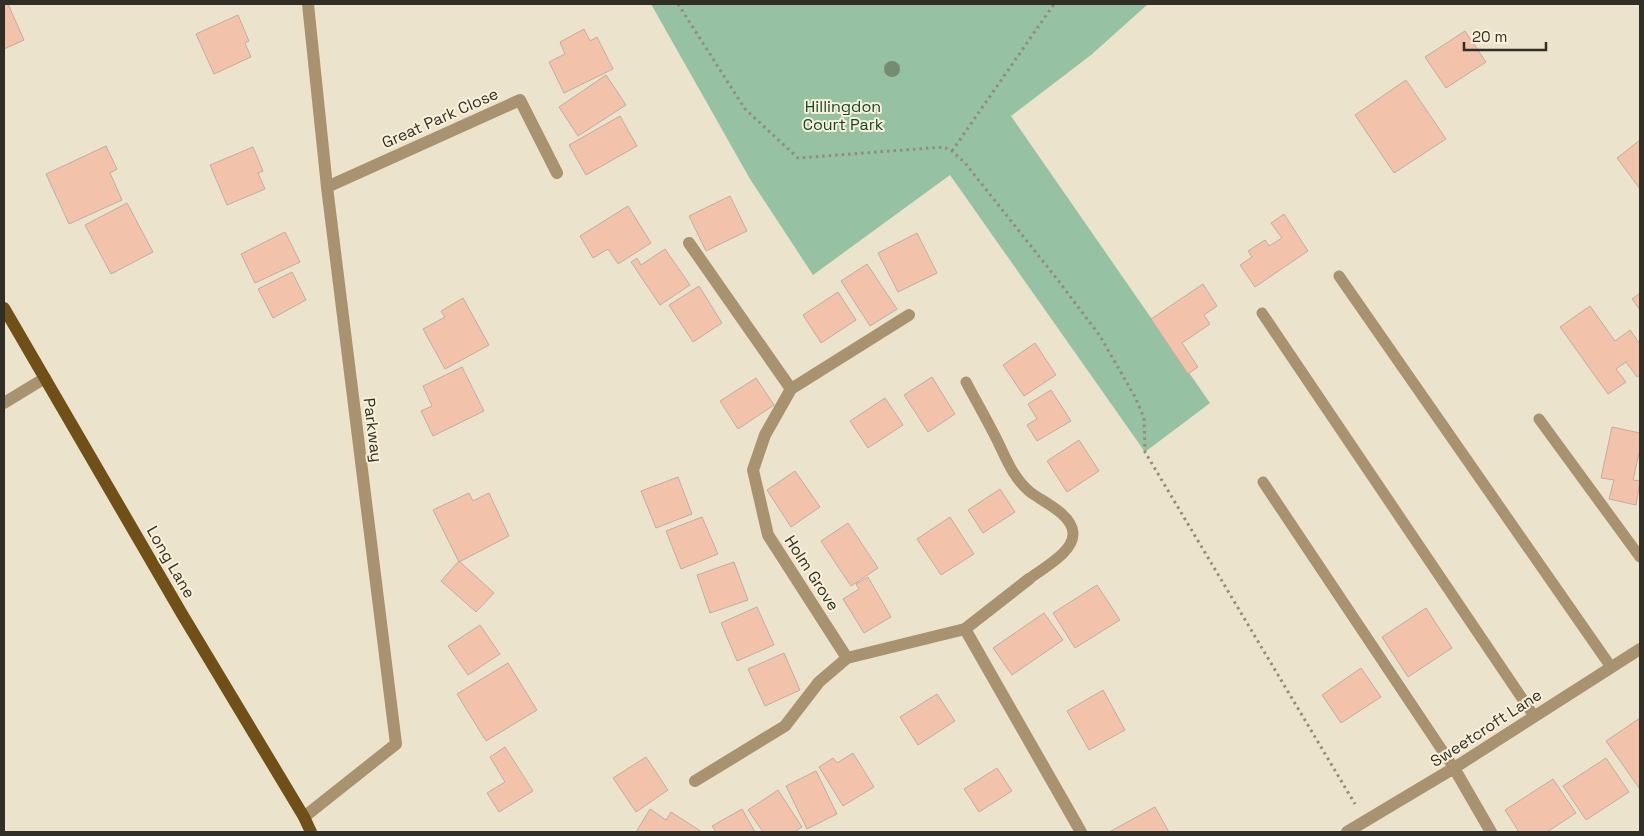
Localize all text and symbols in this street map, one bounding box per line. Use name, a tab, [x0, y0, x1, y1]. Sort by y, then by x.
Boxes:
scale bar	[1464, 20, 1546, 52]
text: 20 m	[1472, 27, 1507, 46]
street label: Great Park Close	[378, 83, 502, 153]
park label: Hillingdon Court Park	[803, 96, 884, 135]
street label: Parkway	[359, 397, 387, 463]
street label: Long Lane	[142, 522, 200, 602]
street label: Holm Grove	[780, 531, 844, 615]
street label: Sweetcroft Lane	[1426, 684, 1546, 772]

